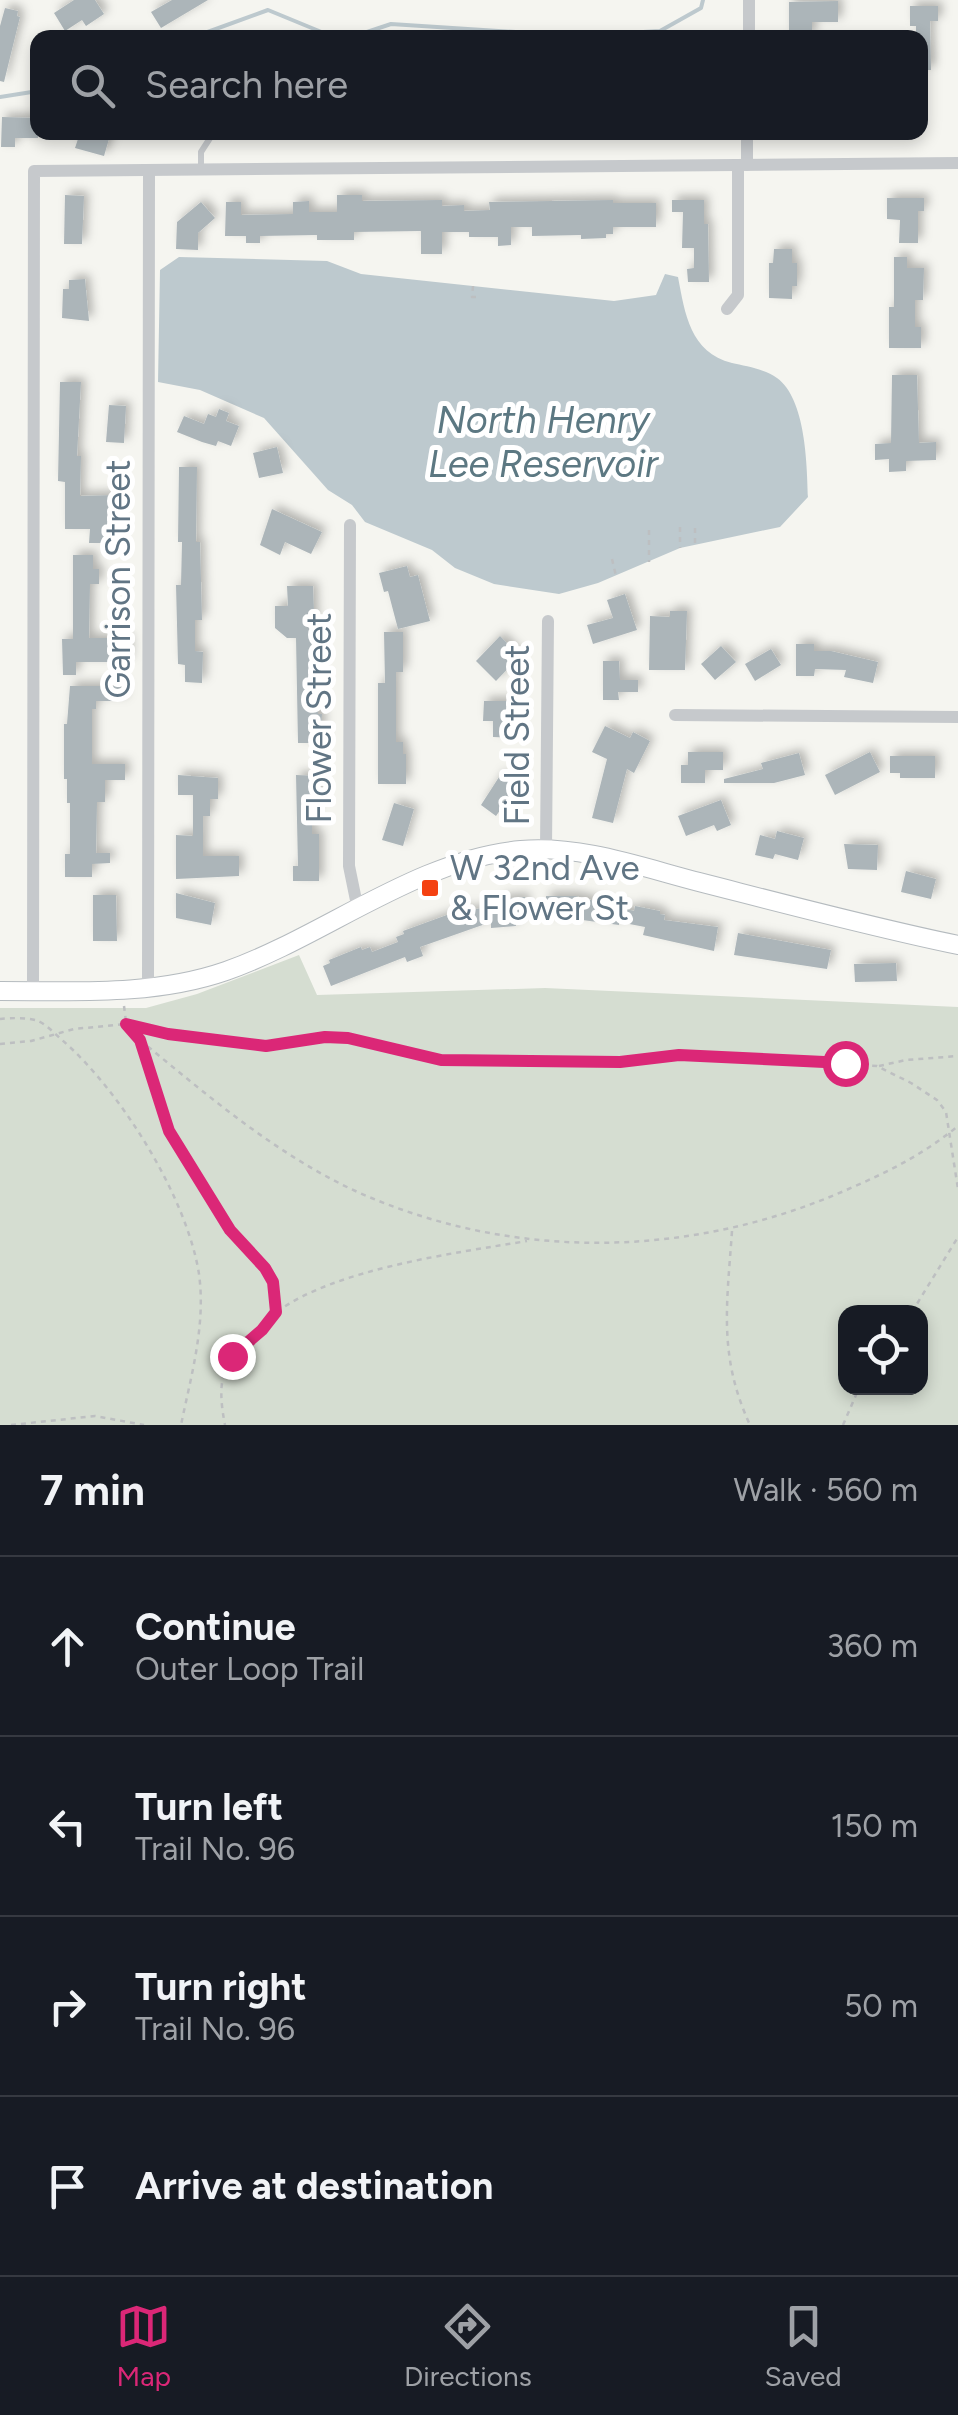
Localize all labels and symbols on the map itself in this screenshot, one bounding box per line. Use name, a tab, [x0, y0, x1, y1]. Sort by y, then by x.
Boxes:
water label: North Henry Lee Reservoir	[428, 397, 659, 487]
street label: Garrison Street	[97, 459, 139, 699]
street label: Flower Street	[298, 612, 340, 824]
street label: Field Street	[496, 644, 538, 826]
place label: W 32nd Ave & Flower St	[450, 847, 640, 929]
marker: W 32nd Ave & Flower St	[419, 877, 441, 899]
route start	[823, 1041, 869, 1087]
route end	[210, 1334, 256, 1380]

